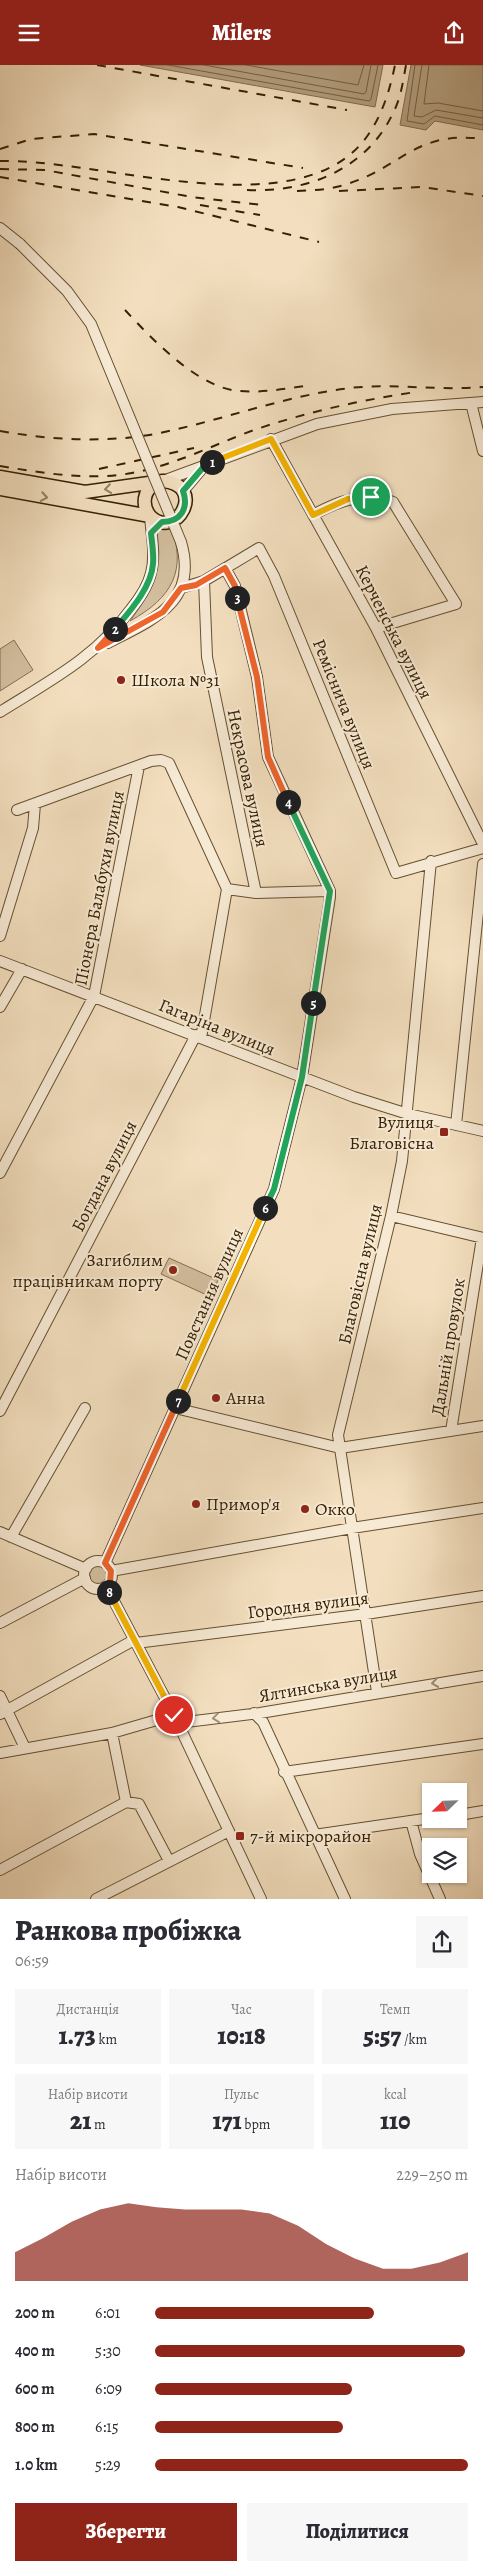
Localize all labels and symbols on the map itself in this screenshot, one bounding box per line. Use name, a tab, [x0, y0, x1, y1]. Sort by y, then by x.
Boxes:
pin: 1	[200, 449, 224, 475]
pin	[350, 476, 392, 518]
one-way arrow	[104, 484, 113, 494]
one-way arrow	[40, 491, 49, 501]
street label: Керченська вулиця	[350, 561, 438, 703]
pin: 3	[224, 585, 250, 611]
pin: 2	[102, 617, 128, 641]
street label: Реміснича вулиця	[307, 635, 381, 773]
place label: Школа №31	[131, 668, 220, 692]
marker: Школа №31	[115, 674, 127, 686]
street label: Некрасова вулиця	[222, 707, 274, 849]
street label: Піонера Балабухи вулиця	[68, 788, 130, 988]
pin: 4	[276, 789, 300, 815]
pin: 5	[300, 991, 326, 1015]
street label: Гагаріна вулиця	[155, 993, 279, 1061]
place label: Вулиця Благовісна	[349, 1110, 435, 1155]
street label: Богдана вулиця	[66, 1116, 142, 1236]
marker: Вулиця Благовісна	[438, 1126, 450, 1138]
pin: 6	[252, 1195, 278, 1221]
street label: Благовісна вулиця	[332, 1202, 388, 1346]
street label: Повстання вулиця	[169, 1224, 249, 1364]
place label: Загиблим працівникам порту	[13, 1248, 164, 1293]
marker: Загиблим працівникам порту	[167, 1264, 179, 1276]
street label: Дальній провулок	[425, 1276, 471, 1418]
place label: Анна	[225, 1386, 266, 1410]
pin: 7	[166, 1389, 190, 1413]
marker: Анна	[210, 1392, 222, 1404]
place label: Примор'я	[206, 1492, 280, 1516]
place label: Окко	[315, 1497, 355, 1521]
marker: Примор'я	[190, 1498, 202, 1510]
marker: Окко	[299, 1503, 311, 1515]
pin: 8	[96, 1579, 122, 1605]
street label: Городня вулиця	[246, 1586, 370, 1624]
street label: Ялтинська вулиця	[257, 1660, 399, 1708]
one-way arrow	[430, 1678, 439, 1688]
pin	[153, 1694, 195, 1736]
one-way arrow	[212, 1712, 220, 1723]
north arrow	[422, 1783, 468, 1827]
place label: 7-й мікрорайон	[250, 1824, 371, 1848]
marker: 7-й мікрорайон	[234, 1830, 246, 1842]

